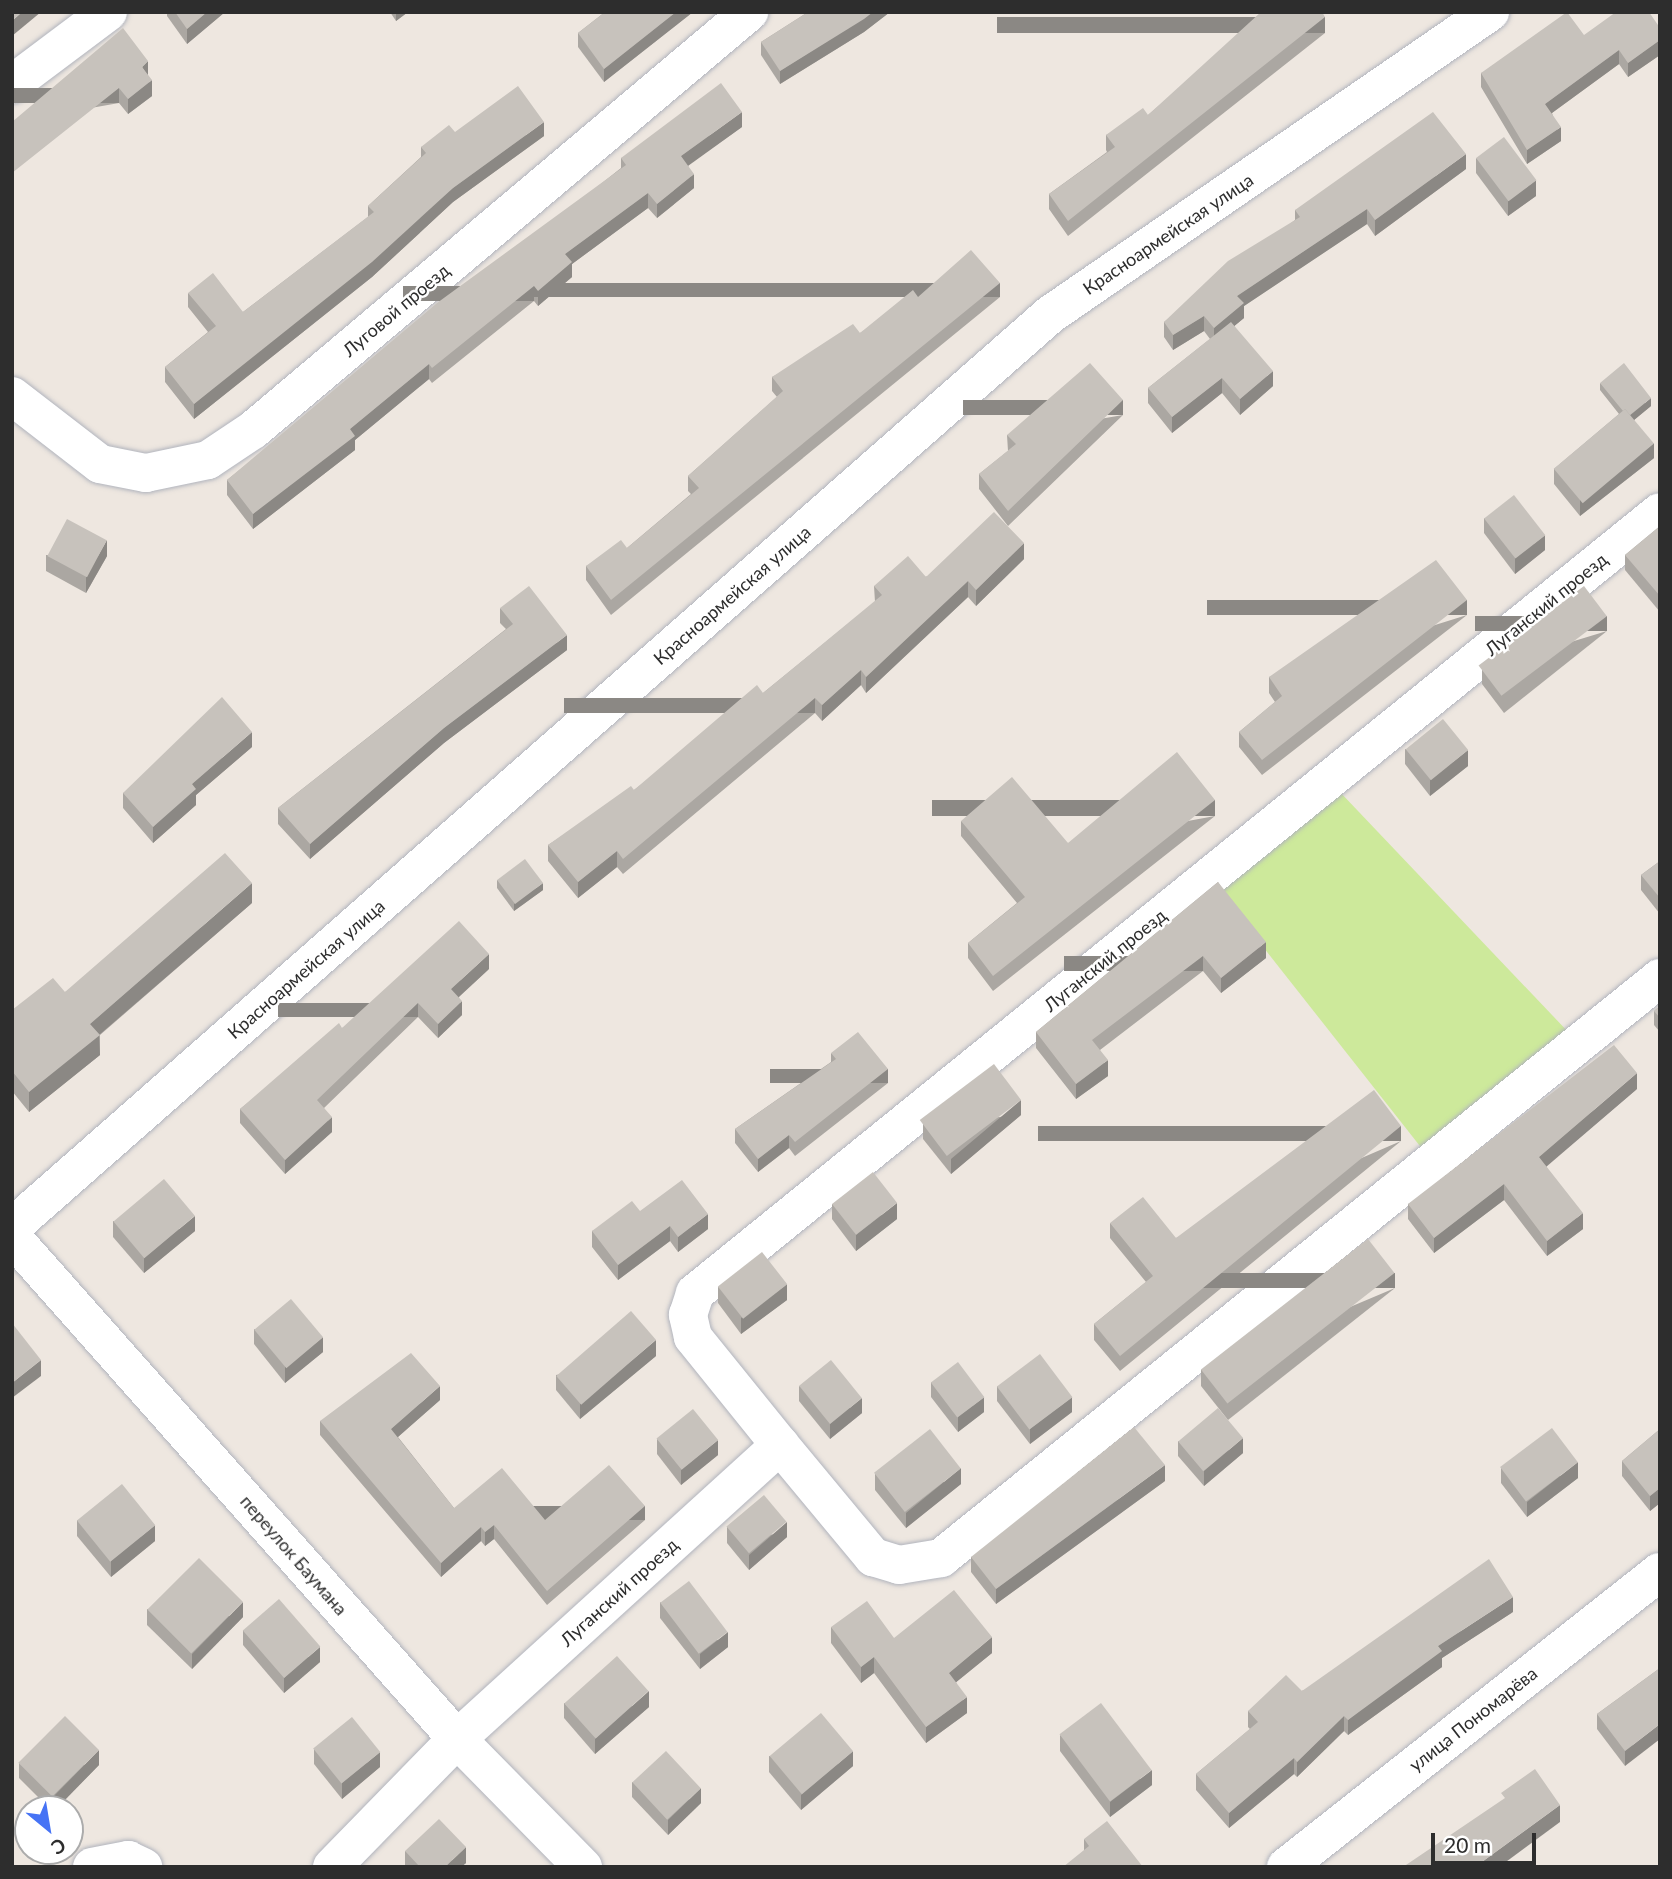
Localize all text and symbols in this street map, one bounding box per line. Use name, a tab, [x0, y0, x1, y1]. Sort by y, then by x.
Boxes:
street label: Красноармейская улица	[1079, 169, 1257, 299]
street label: Луговой проезд	[338, 259, 454, 361]
street label: Красноармейская улица	[649, 521, 815, 669]
street label: Луганский проезд	[1481, 548, 1611, 660]
street label: Красноармейская улица	[223, 895, 389, 1043]
street label: Луганский проезд	[1040, 904, 1170, 1016]
street label: переулок Баумана	[236, 1491, 352, 1619]
street label: Луганский проезд	[556, 1534, 682, 1650]
street label: улица Пономарёва	[1405, 1662, 1541, 1776]
north arrow	[14, 1795, 84, 1865]
scale bar	[1434, 1820, 1539, 1864]
text: 20 m	[1444, 1832, 1491, 1857]
text: С	[48, 1834, 70, 1860]

